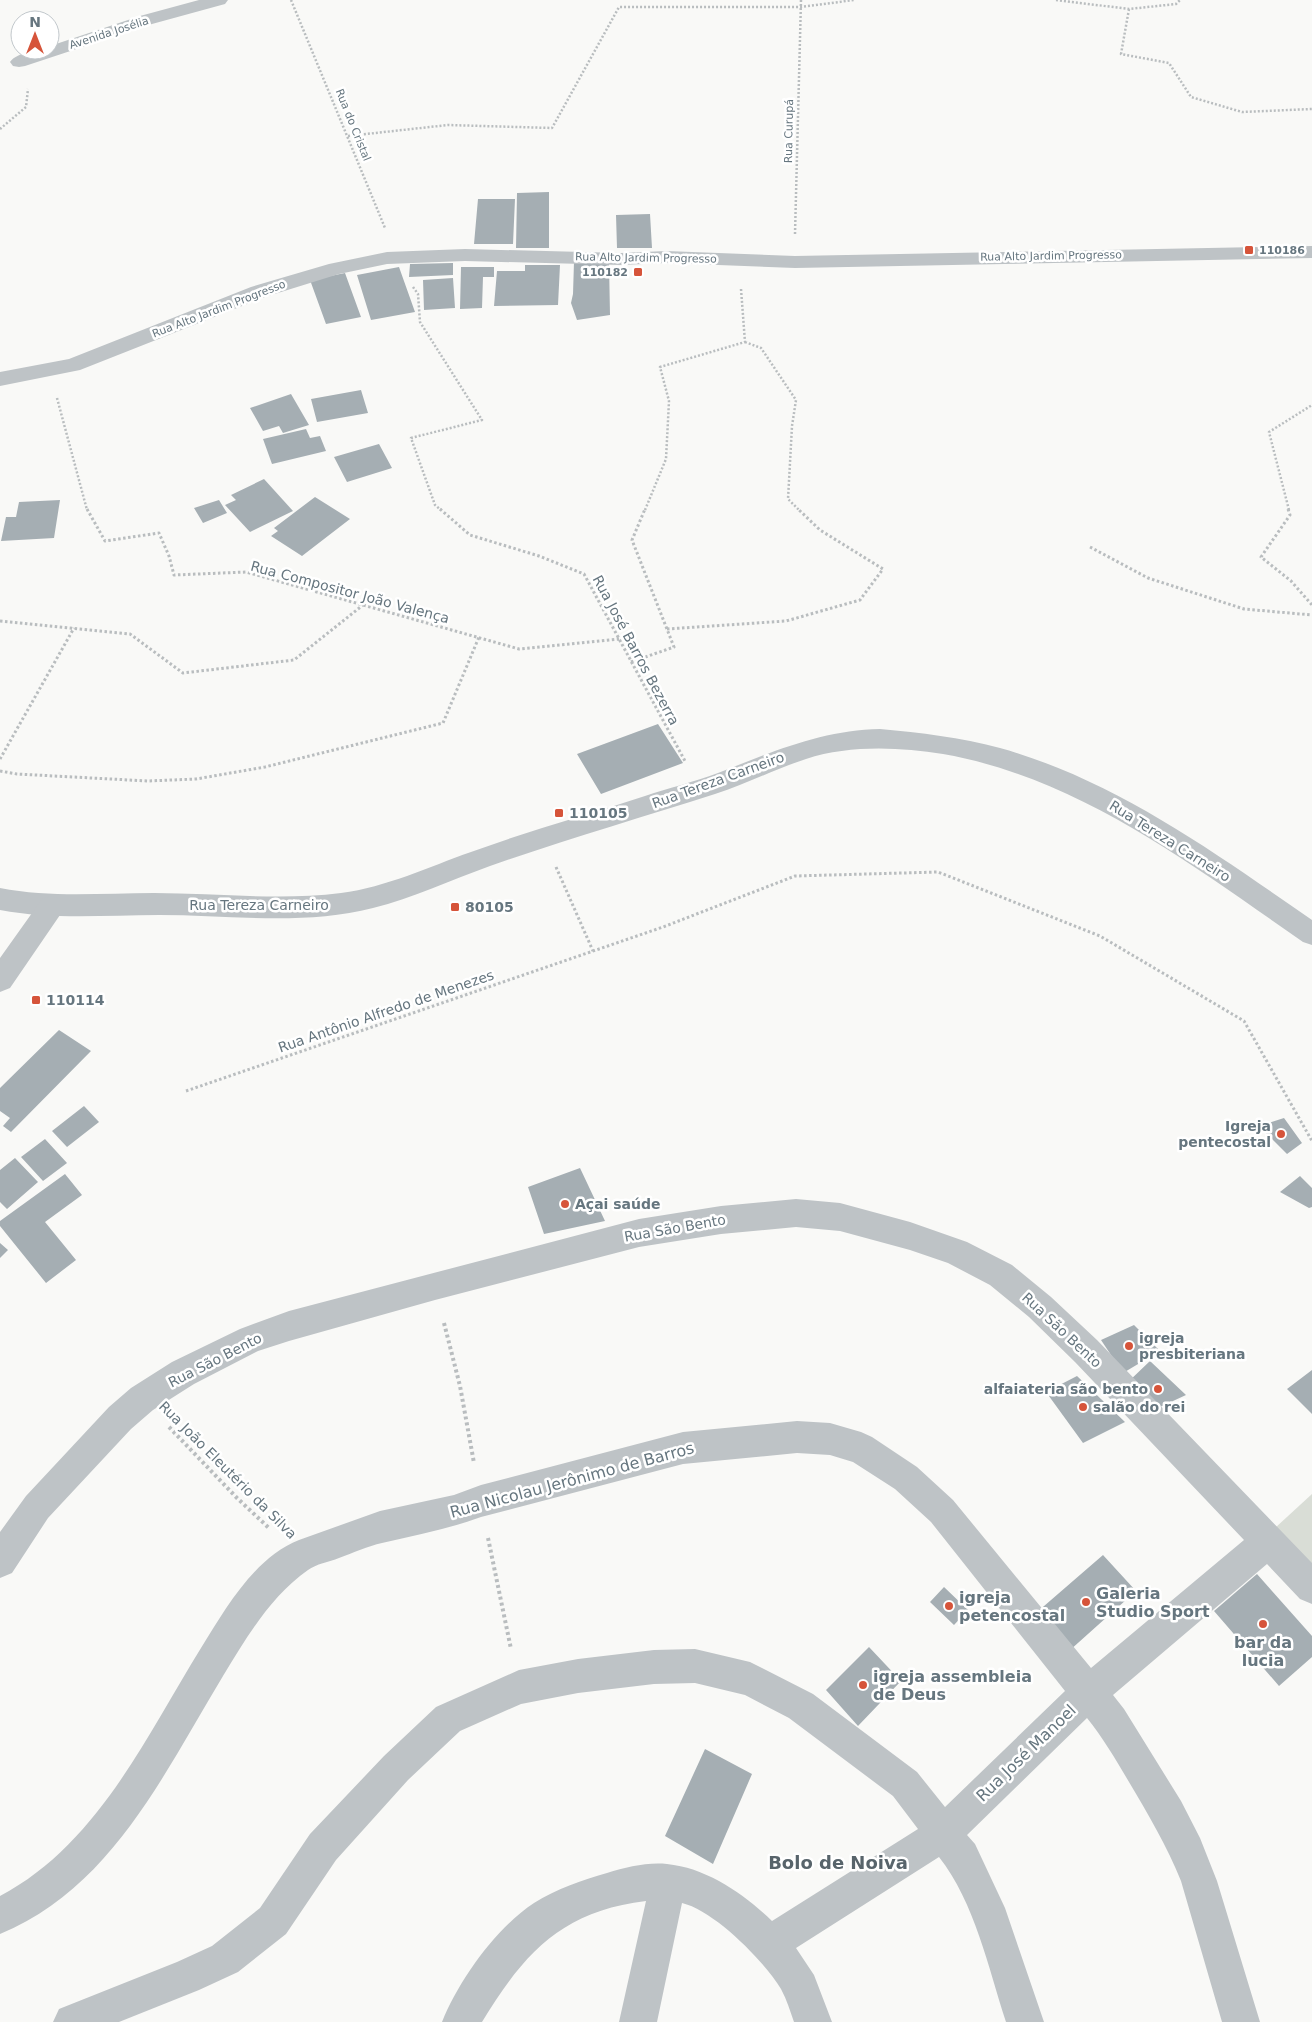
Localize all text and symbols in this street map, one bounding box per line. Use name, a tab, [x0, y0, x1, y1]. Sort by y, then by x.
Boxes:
north arrow	[10, 10, 60, 60]
text: N	[29, 14, 41, 30]
street label: Avenida Josélia	[68, 14, 150, 52]
street label: Rua do Cristal	[333, 87, 373, 163]
street label: Rua Curupá	[782, 99, 796, 163]
marker: 110186	[1243, 244, 1255, 256]
place label: 110186	[1259, 244, 1305, 257]
street label: Rua Alto Jardim Progresso	[980, 248, 1122, 264]
street label: Rua Alto Jardim Progresso	[575, 250, 717, 266]
place label: 110182	[582, 266, 628, 279]
marker: 110182	[632, 266, 644, 278]
street label: Rua Alto Jardim Progresso	[151, 277, 288, 340]
street label: Rua Compositor João Valença	[249, 558, 451, 626]
street label: Rua José Barros Bezerra	[590, 572, 682, 728]
street label: Rua Tereza Carneiro	[650, 749, 786, 811]
street label: Rua Tereza Carneiro	[1107, 797, 1233, 885]
place label: 110105	[569, 805, 627, 821]
marker: 110105	[553, 807, 565, 819]
street label: Rua Tereza Carneiro	[189, 897, 329, 913]
place label: 80105	[465, 899, 514, 915]
marker: 80105	[449, 901, 461, 913]
street label: Rua Antônio Alfredo de Menezes	[276, 966, 496, 1056]
place label: 110114	[46, 992, 105, 1008]
marker: 110114	[30, 994, 42, 1006]
place label: Igreja pentecostal	[1178, 1118, 1271, 1150]
marker: Igreja pentecostal	[1275, 1128, 1287, 1140]
place label: Açai saúde	[575, 1196, 661, 1212]
marker: Açai saúde	[559, 1198, 571, 1210]
street label: Rua São Bento	[623, 1211, 727, 1245]
street label: Rua São Bento	[1019, 1289, 1105, 1371]
street label: Rua São Bento	[166, 1330, 264, 1390]
place label: igreja presbiteriana	[1139, 1330, 1245, 1362]
marker: igreja presbiteriana	[1123, 1340, 1135, 1352]
place label: alfaiateria são bento	[984, 1381, 1148, 1397]
marker: alfaiateria são bento	[1152, 1383, 1164, 1395]
street label: Rua João Eleutério da Silva	[156, 1398, 300, 1542]
place label: salão do rei	[1093, 1399, 1185, 1415]
marker: salão do rei	[1077, 1401, 1089, 1413]
street label: Rua Nicolau Jerônimo de Barros	[448, 1438, 696, 1522]
place label: Galeria Studio Sport	[1096, 1584, 1210, 1621]
place label: igreja petencostal	[959, 1588, 1065, 1625]
marker: Galeria Studio Sport	[1080, 1596, 1092, 1608]
marker: igreja petencostal	[943, 1600, 955, 1612]
marker: bar da lucia	[1257, 1618, 1269, 1630]
place label: bar da lucia	[1234, 1633, 1292, 1670]
place label: igreja assembleia de Deus	[873, 1667, 1032, 1704]
marker: igreja assembleia de Deus	[857, 1679, 869, 1691]
street label: Rua José Manoel	[972, 1701, 1080, 1805]
district label: Bolo de Noiva	[768, 1852, 908, 1873]

